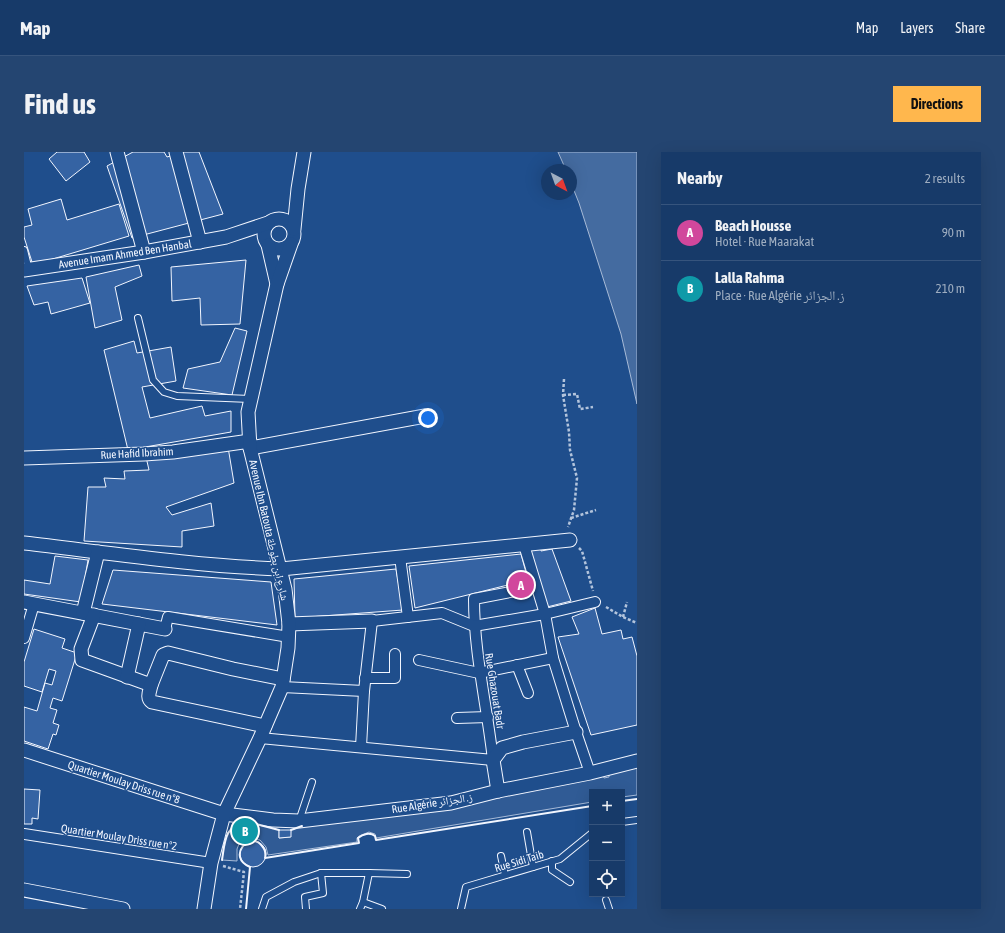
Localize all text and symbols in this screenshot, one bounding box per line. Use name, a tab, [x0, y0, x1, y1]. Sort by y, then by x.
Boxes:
text: Map	[20, 17, 51, 39]
text: Map	[856, 20, 878, 36]
text: Layers	[900, 20, 933, 36]
text: Share	[955, 20, 985, 36]
button: Directions	[893, 86, 981, 122]
text: Find us	[24, 88, 96, 120]
north arrow	[541, 164, 577, 200]
text: Nearby	[677, 168, 723, 188]
text: 2 results	[925, 171, 965, 186]
text: Beach Housse	[715, 217, 791, 234]
text: A	[687, 225, 693, 240]
text: 90 m	[942, 225, 965, 240]
text: Hotel · Rue Maarakat	[715, 234, 814, 249]
street label: Avenue Imam Ahmed Ben Hanbal	[58, 238, 193, 270]
text: Lalla Rahma	[715, 269, 784, 286]
text: B	[687, 281, 693, 296]
text: 210 m	[936, 281, 965, 296]
text: Place · Rue Algérie ز. الجزائر	[715, 288, 845, 303]
your location	[418, 408, 438, 428]
street label: Rue Hafid Ibrahim	[100, 445, 174, 461]
street label: Avenue Ibn Batouta شارع ابن بطوطة	[246, 459, 291, 602]
pin: A	[508, 570, 534, 600]
street label: Rue Ghazouat Badr	[483, 652, 507, 730]
street label: Quartier Moulay Driss rue n°8	[66, 758, 182, 806]
map controls	[589, 789, 625, 897]
button: +	[589, 789, 625, 825]
street label: Rue Algérie ز. الجزائر	[391, 791, 473, 815]
pin: B	[232, 816, 258, 846]
street label: Quartier Moulay Driss rue n°2	[60, 822, 178, 852]
button: −	[589, 825, 625, 861]
street label: Rue Sidi Taib	[493, 848, 545, 874]
button: locate	[589, 861, 625, 897]

